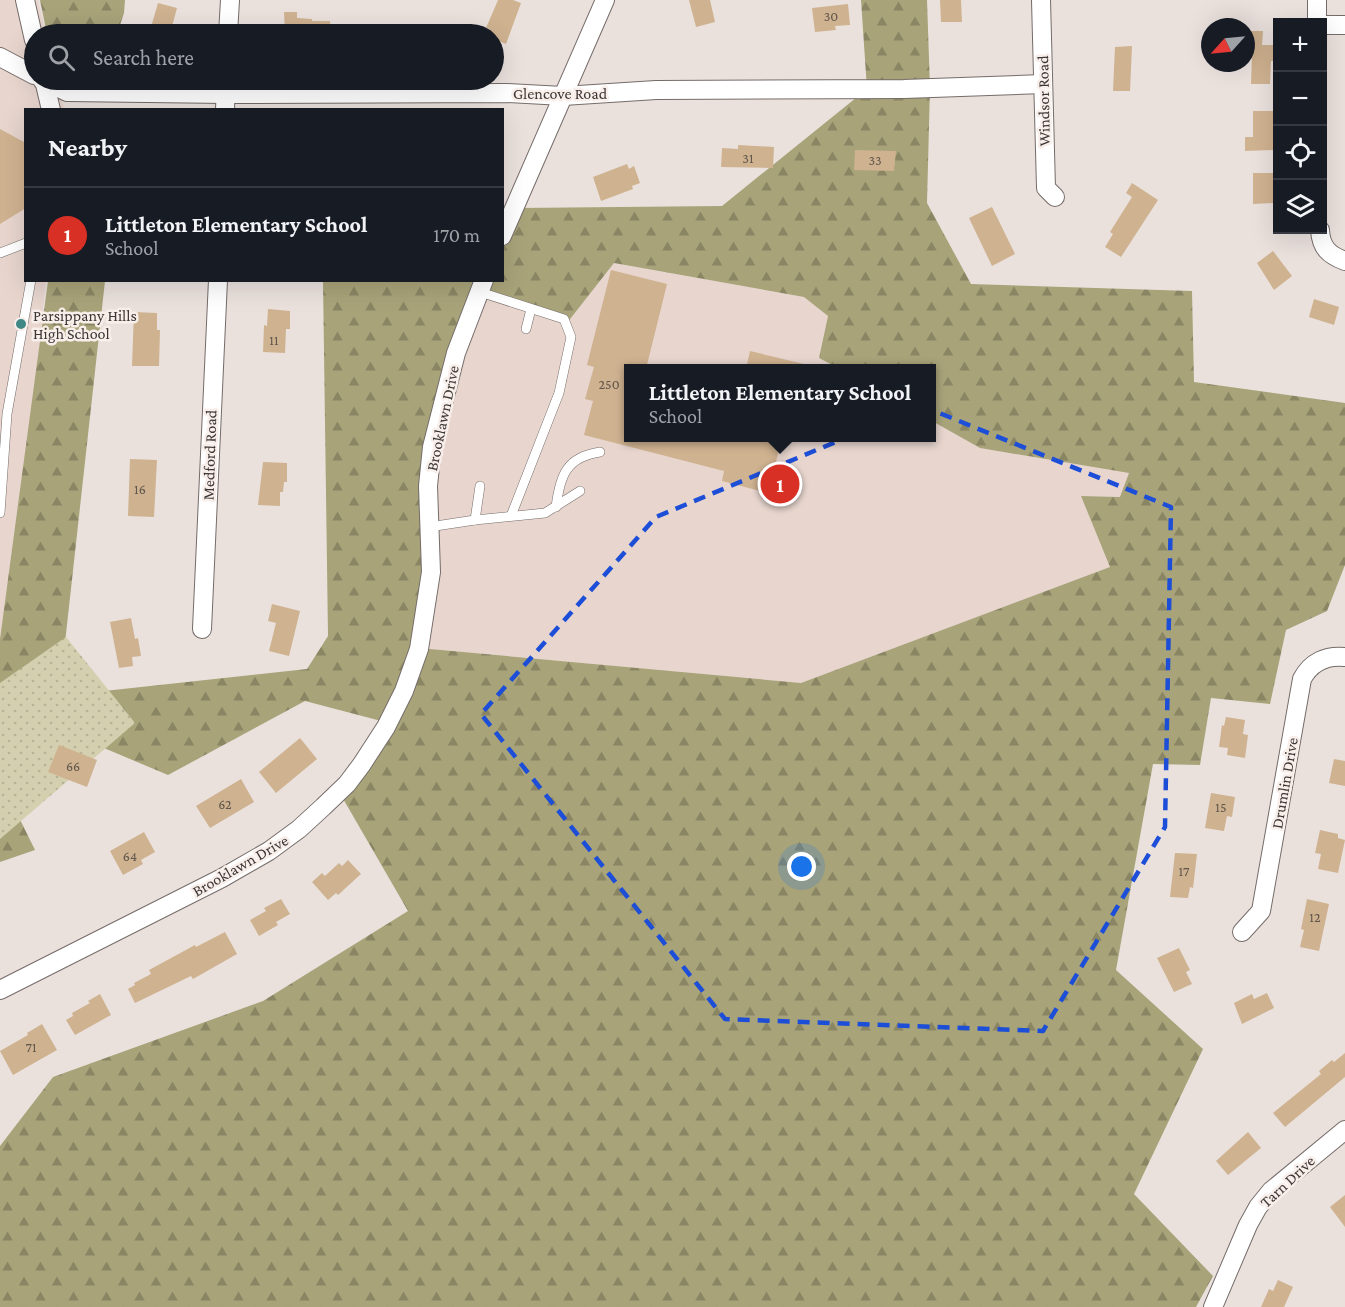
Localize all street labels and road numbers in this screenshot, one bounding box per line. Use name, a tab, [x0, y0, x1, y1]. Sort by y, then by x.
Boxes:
street label: Windsor Road	[1034, 55, 1053, 147]
street label: Glencove Road	[513, 85, 608, 102]
street label: Brooklawn Drive	[423, 364, 462, 472]
street label: Medford Road	[199, 409, 220, 501]
street label: Drumlin Drive	[1268, 736, 1301, 830]
street label: Brooklawn Drive	[190, 831, 291, 900]
street label: Tarn Drive	[1257, 1152, 1318, 1211]

